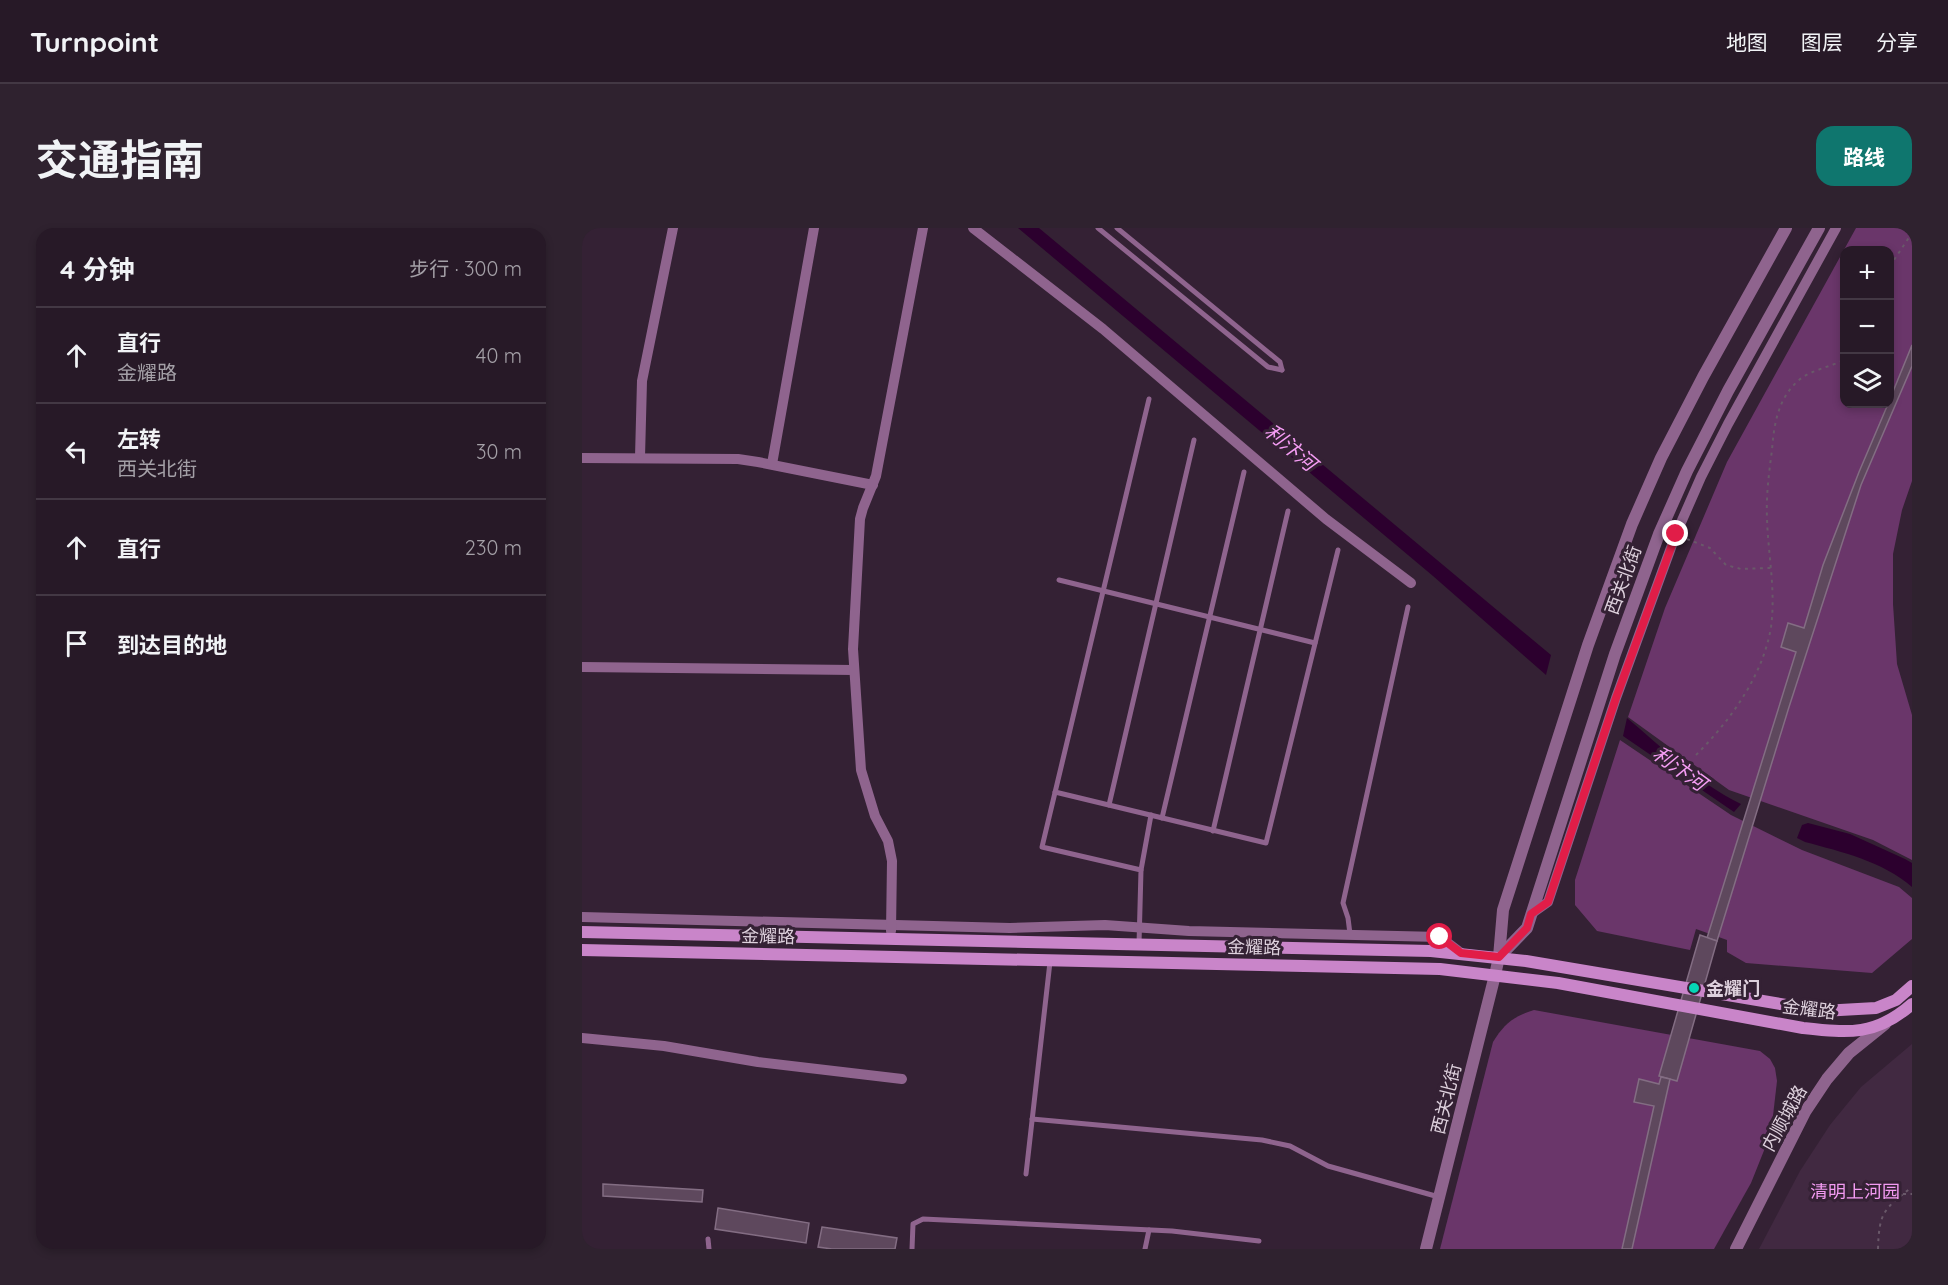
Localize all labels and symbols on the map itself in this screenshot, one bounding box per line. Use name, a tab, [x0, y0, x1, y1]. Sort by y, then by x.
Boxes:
water label: 利汴河	[1260, 418, 1325, 478]
route end	[1662, 520, 1688, 546]
street label: 西关北街	[1600, 542, 1646, 618]
water label: 利汴河	[1648, 740, 1715, 798]
route start	[1426, 923, 1452, 949]
street label: 金耀路	[741, 924, 795, 948]
street label: 金耀路	[1227, 935, 1281, 959]
place label: 金耀门	[1706, 977, 1760, 1000]
marker: 金耀门	[1687, 981, 1701, 995]
street label: 金耀路	[1781, 994, 1837, 1024]
street label: 西关北街	[1426, 1061, 1466, 1137]
street label: 内顺城路	[1756, 1081, 1812, 1155]
park label: 清明上河园	[1810, 1180, 1900, 1203]

